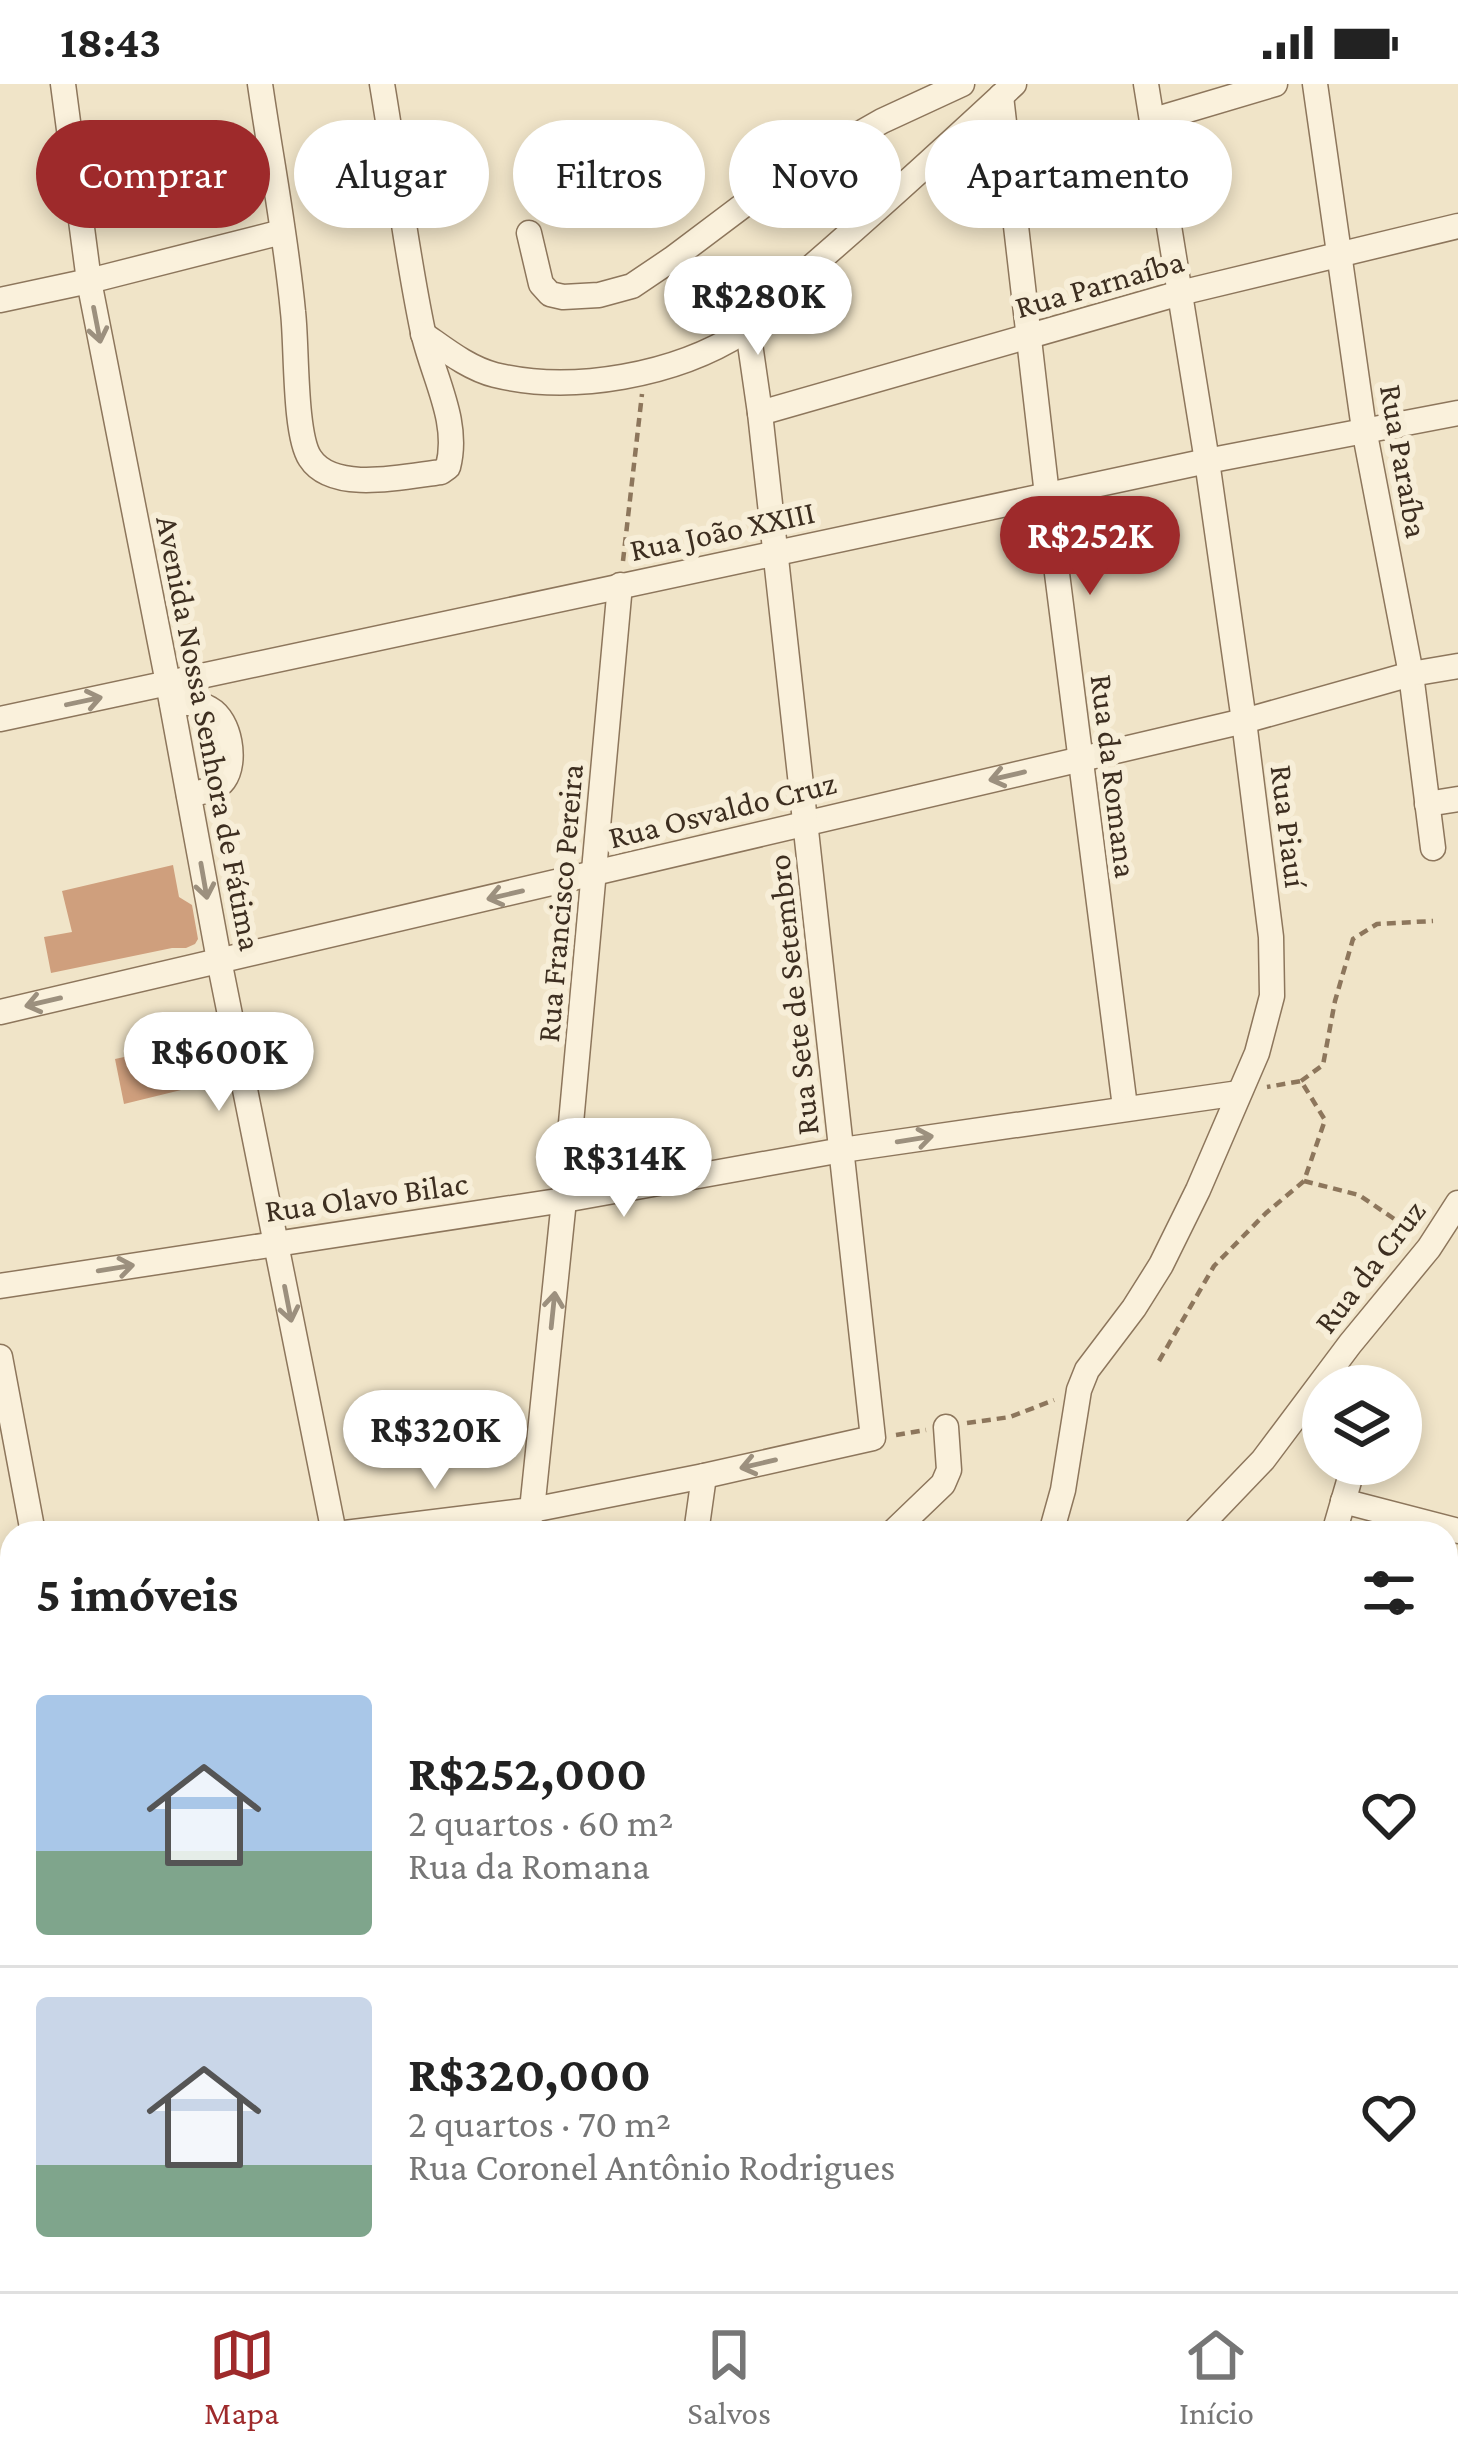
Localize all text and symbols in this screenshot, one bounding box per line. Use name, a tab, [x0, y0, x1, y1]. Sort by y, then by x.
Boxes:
text: 18:43	[60, 17, 161, 67]
chip: Comprar	[36, 120, 270, 228]
chip: Alugar	[294, 120, 489, 228]
chip: Filtros	[513, 120, 705, 228]
chip: Novo	[729, 120, 901, 228]
chip: Apartamento	[925, 120, 1232, 228]
street label: Rua Parnaíba	[1010, 242, 1188, 325]
pin: R$280K	[660, 256, 856, 358]
text: R$280K	[691, 273, 825, 316]
one-way arrow	[87, 304, 109, 343]
street label: Rua Paraíba	[1373, 381, 1436, 541]
street label: Rua João XXIII	[626, 493, 818, 568]
pin: R$252K	[992, 496, 1188, 598]
street label: Avenida Nossa Senhora de Fátima	[149, 512, 270, 954]
text: R$252K	[1027, 513, 1153, 556]
street label: Rua da Romana	[1084, 672, 1145, 880]
one-way arrow	[65, 688, 103, 711]
street label: Rua Francisco Pereira	[529, 762, 590, 1044]
street label: Rua Osvaldo Cruz	[604, 763, 840, 856]
street label: Rua Piauí	[1264, 763, 1316, 891]
one-way arrow	[989, 766, 1027, 788]
street label: Rua Sete de Setembro	[759, 853, 826, 1137]
one-way arrow	[194, 860, 216, 899]
one-way arrow	[486, 884, 524, 907]
one-way arrow	[25, 992, 63, 1014]
pin: R$600K	[121, 1012, 317, 1114]
text: R$600K	[151, 1029, 287, 1072]
pin: R$314K	[526, 1118, 722, 1220]
one-way arrow	[895, 1127, 934, 1150]
text: R$314K	[563, 1135, 685, 1178]
street label: Rua Olavo Bilac	[262, 1164, 470, 1229]
street label: Rua da Cruz	[1306, 1193, 1433, 1340]
one-way arrow	[95, 1255, 134, 1278]
one-way arrow	[278, 1284, 300, 1323]
one-way arrow	[542, 1291, 565, 1330]
map controls	[1302, 1365, 1422, 1485]
button: layers	[1302, 1365, 1422, 1485]
pin: R$320K	[337, 1390, 533, 1492]
text: R$320K	[370, 1407, 500, 1450]
one-way arrow	[740, 1454, 778, 1476]
icon: filters	[1356, 1560, 1422, 1626]
text: 5 imóveis	[36, 1565, 238, 1622]
icon: home	[132, 1743, 276, 1887]
text: R$252,000	[408, 1744, 647, 1801]
icon: heart	[1356, 1782, 1422, 1848]
text: 2 quartos · 60 m²	[408, 1801, 674, 1844]
text: Rua da Romana	[408, 1844, 650, 1887]
icon: home	[132, 2045, 276, 2189]
text: R$320,000	[408, 2045, 651, 2102]
icon: heart	[1356, 2084, 1422, 2150]
text: 2 quartos · 70 m²	[408, 2102, 671, 2145]
text: Rua Coronel Antônio Rodrigues	[408, 2145, 895, 2188]
tab: Mapa	[204, 2322, 279, 2431]
tab: Salvos	[687, 2322, 771, 2431]
tab: Início	[1179, 2322, 1254, 2431]

